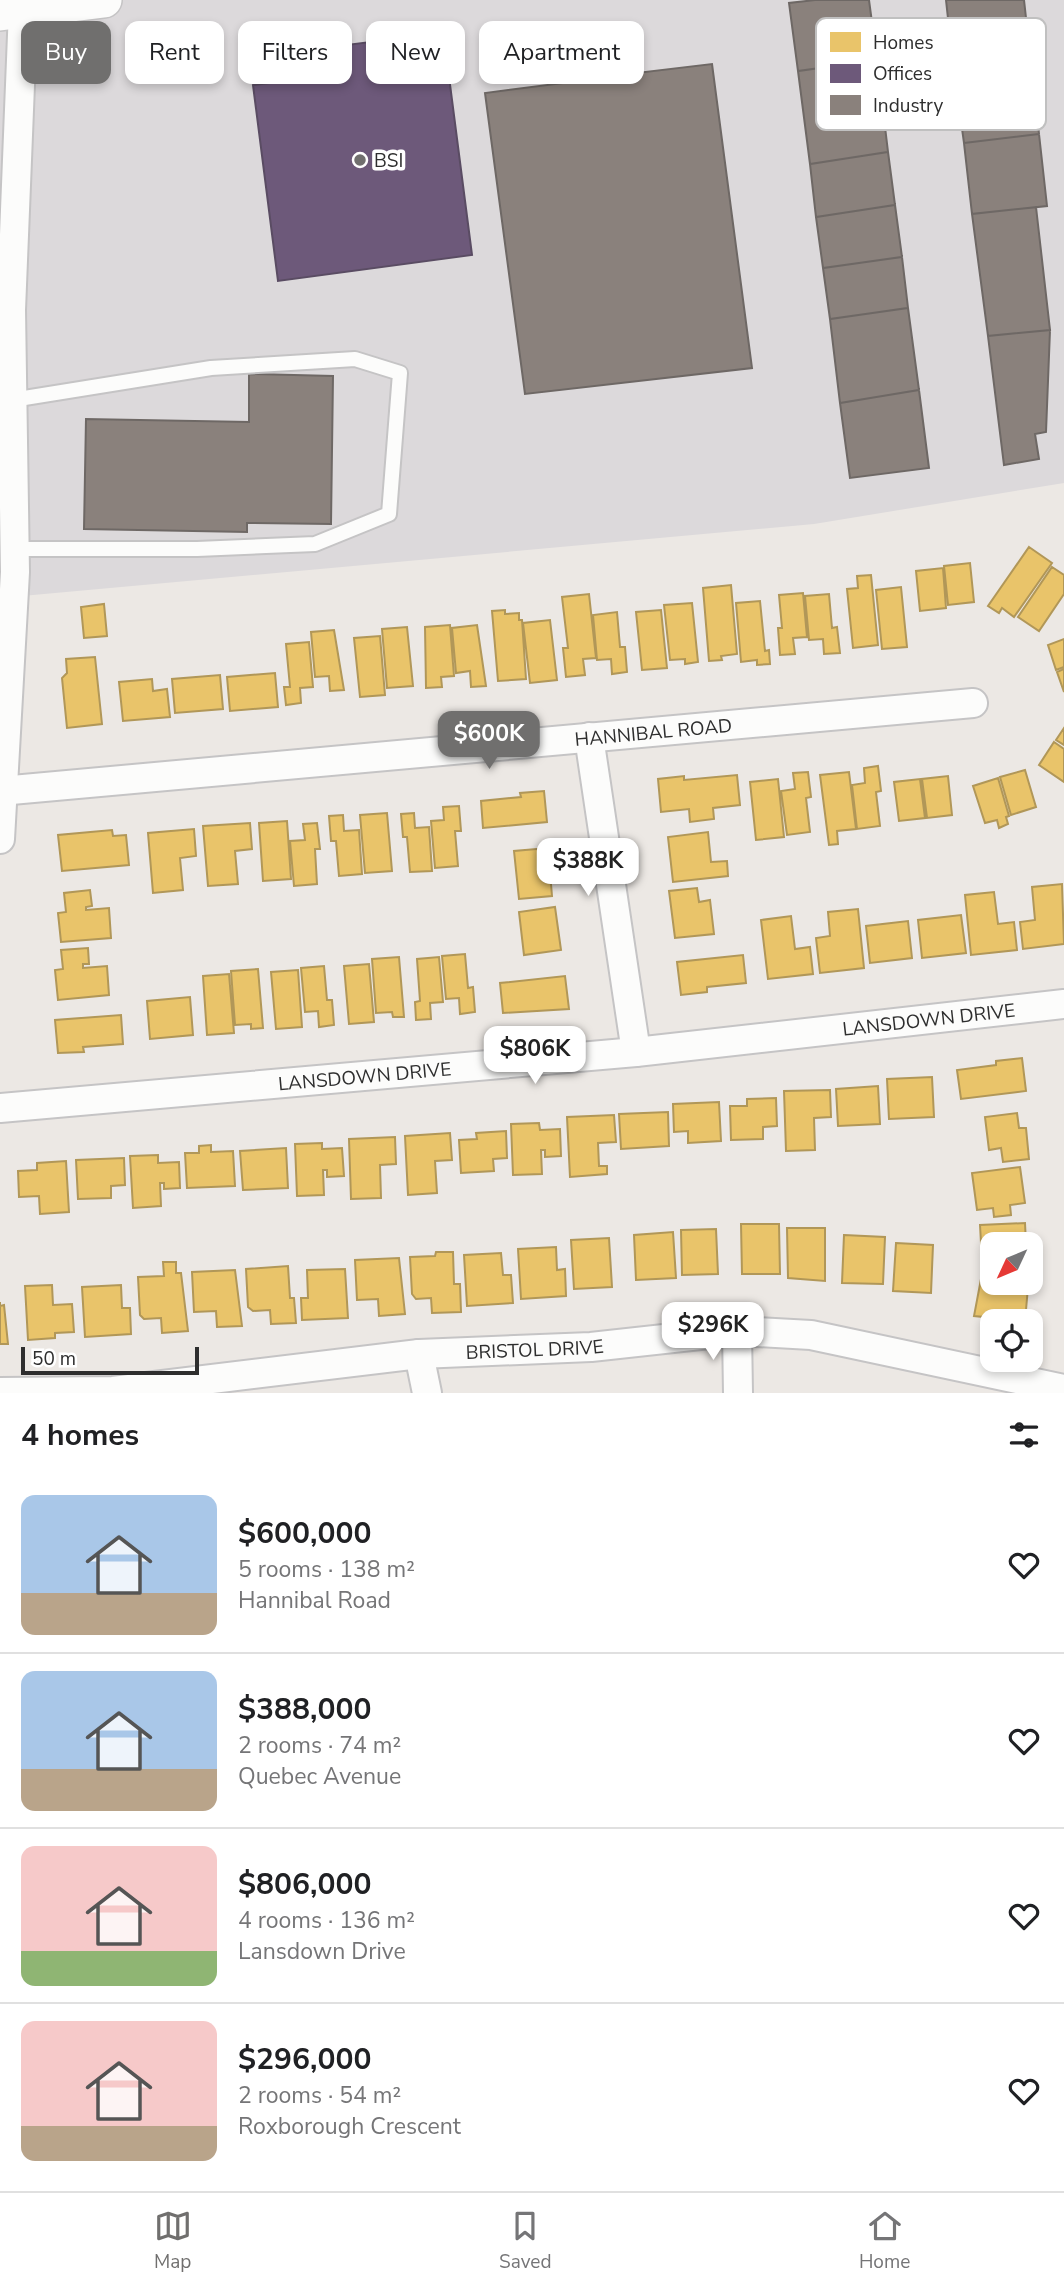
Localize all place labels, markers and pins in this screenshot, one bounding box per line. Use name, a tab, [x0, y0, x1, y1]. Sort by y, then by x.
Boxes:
place label: BSI	[374, 148, 403, 174]
marker: BSI	[352, 152, 368, 168]
pin: $600K	[440, 712, 538, 771]
pin: $388K	[539, 838, 637, 898]
pin: $806K	[486, 1026, 584, 1086]
pin: $296K	[664, 1302, 762, 1362]

